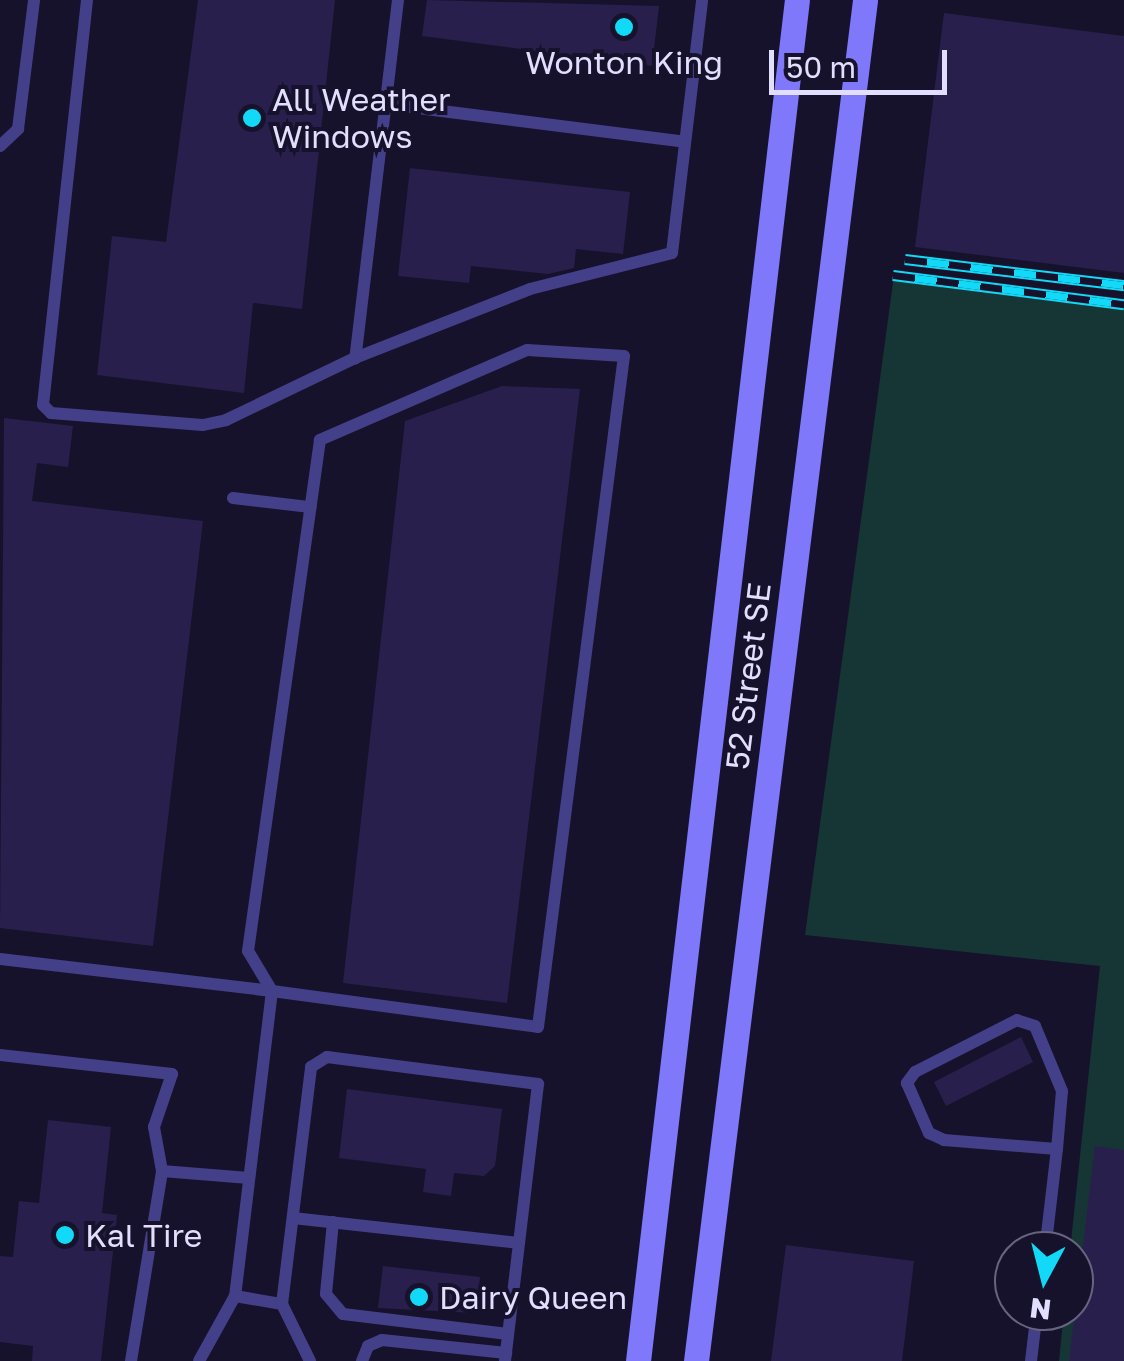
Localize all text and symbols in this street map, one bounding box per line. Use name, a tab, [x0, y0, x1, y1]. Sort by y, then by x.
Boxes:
marker: Wonton King	[613, 16, 635, 38]
scale bar	[774, 30, 952, 92]
place label: Wonton King	[525, 43, 723, 81]
text: 50 m	[786, 49, 856, 85]
place label: All Weather Windows	[272, 81, 451, 156]
marker: All Weather Windows	[241, 107, 263, 129]
street label: 52 Street SE	[717, 580, 779, 772]
place label: Kal Tire	[85, 1216, 202, 1254]
marker: Kal Tire	[54, 1224, 76, 1246]
north arrow	[994, 1231, 1094, 1331]
place label: Dairy Queen	[439, 1278, 627, 1316]
marker: Dairy Queen	[408, 1286, 430, 1308]
text: N	[1028, 1292, 1053, 1327]

